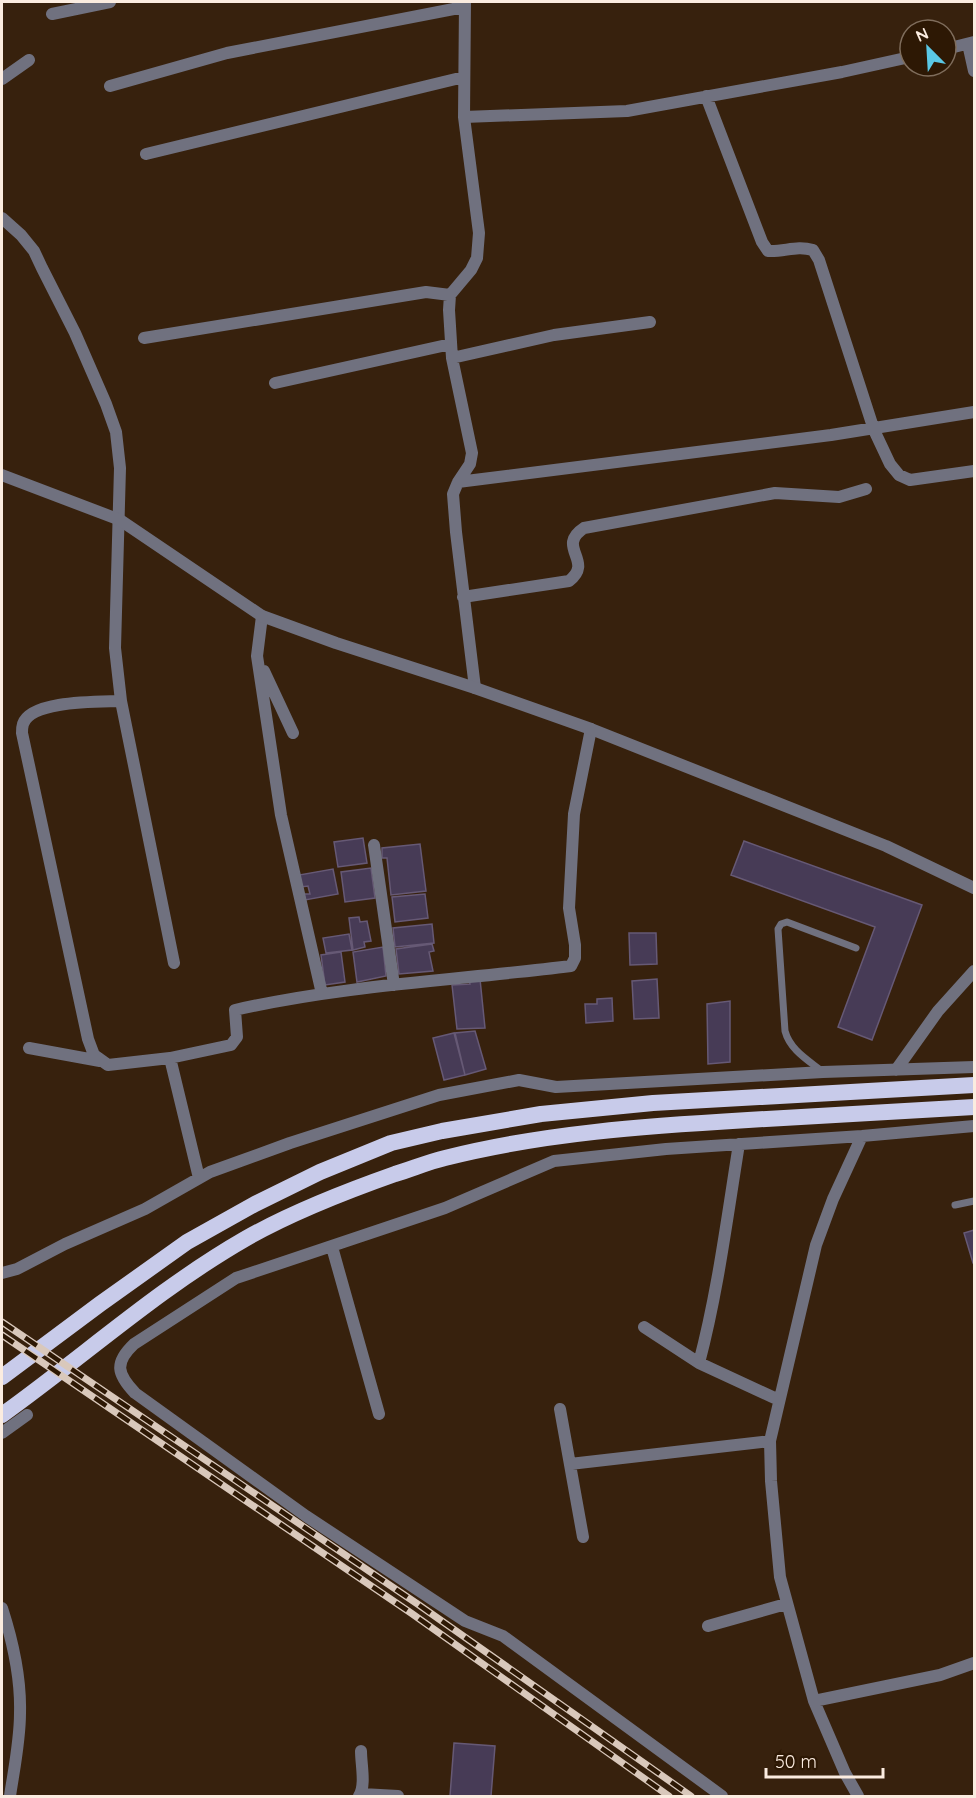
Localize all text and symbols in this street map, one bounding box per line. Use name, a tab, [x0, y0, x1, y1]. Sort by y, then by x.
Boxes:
north arrow	[898, 18, 958, 78]
text: N	[912, 23, 931, 46]
scale bar	[766, 1741, 883, 1779]
text: 50 m	[775, 1750, 817, 1773]

